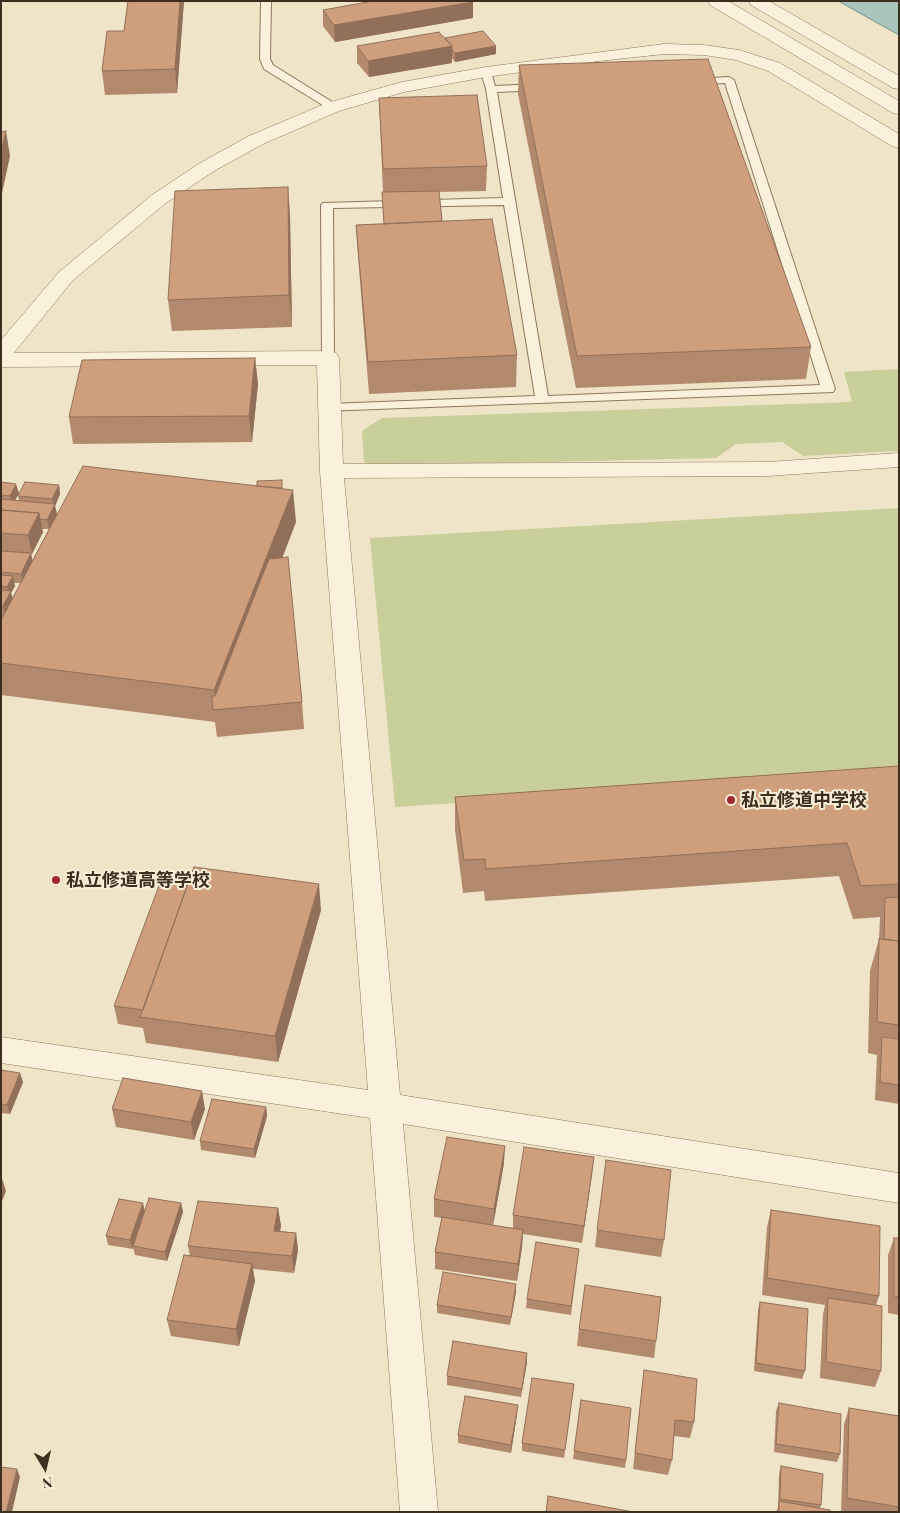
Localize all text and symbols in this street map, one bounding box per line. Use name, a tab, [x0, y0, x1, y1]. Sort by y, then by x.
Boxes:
place label: 私立修道中学校	[741, 789, 867, 811]
marker: 私立修道中学校	[725, 794, 737, 806]
place label: 私立修道高等学校	[66, 869, 210, 891]
marker: 私立修道高等学校	[50, 874, 62, 886]
north arrow	[20, 1443, 70, 1493]
text: N	[41, 1473, 54, 1493]

